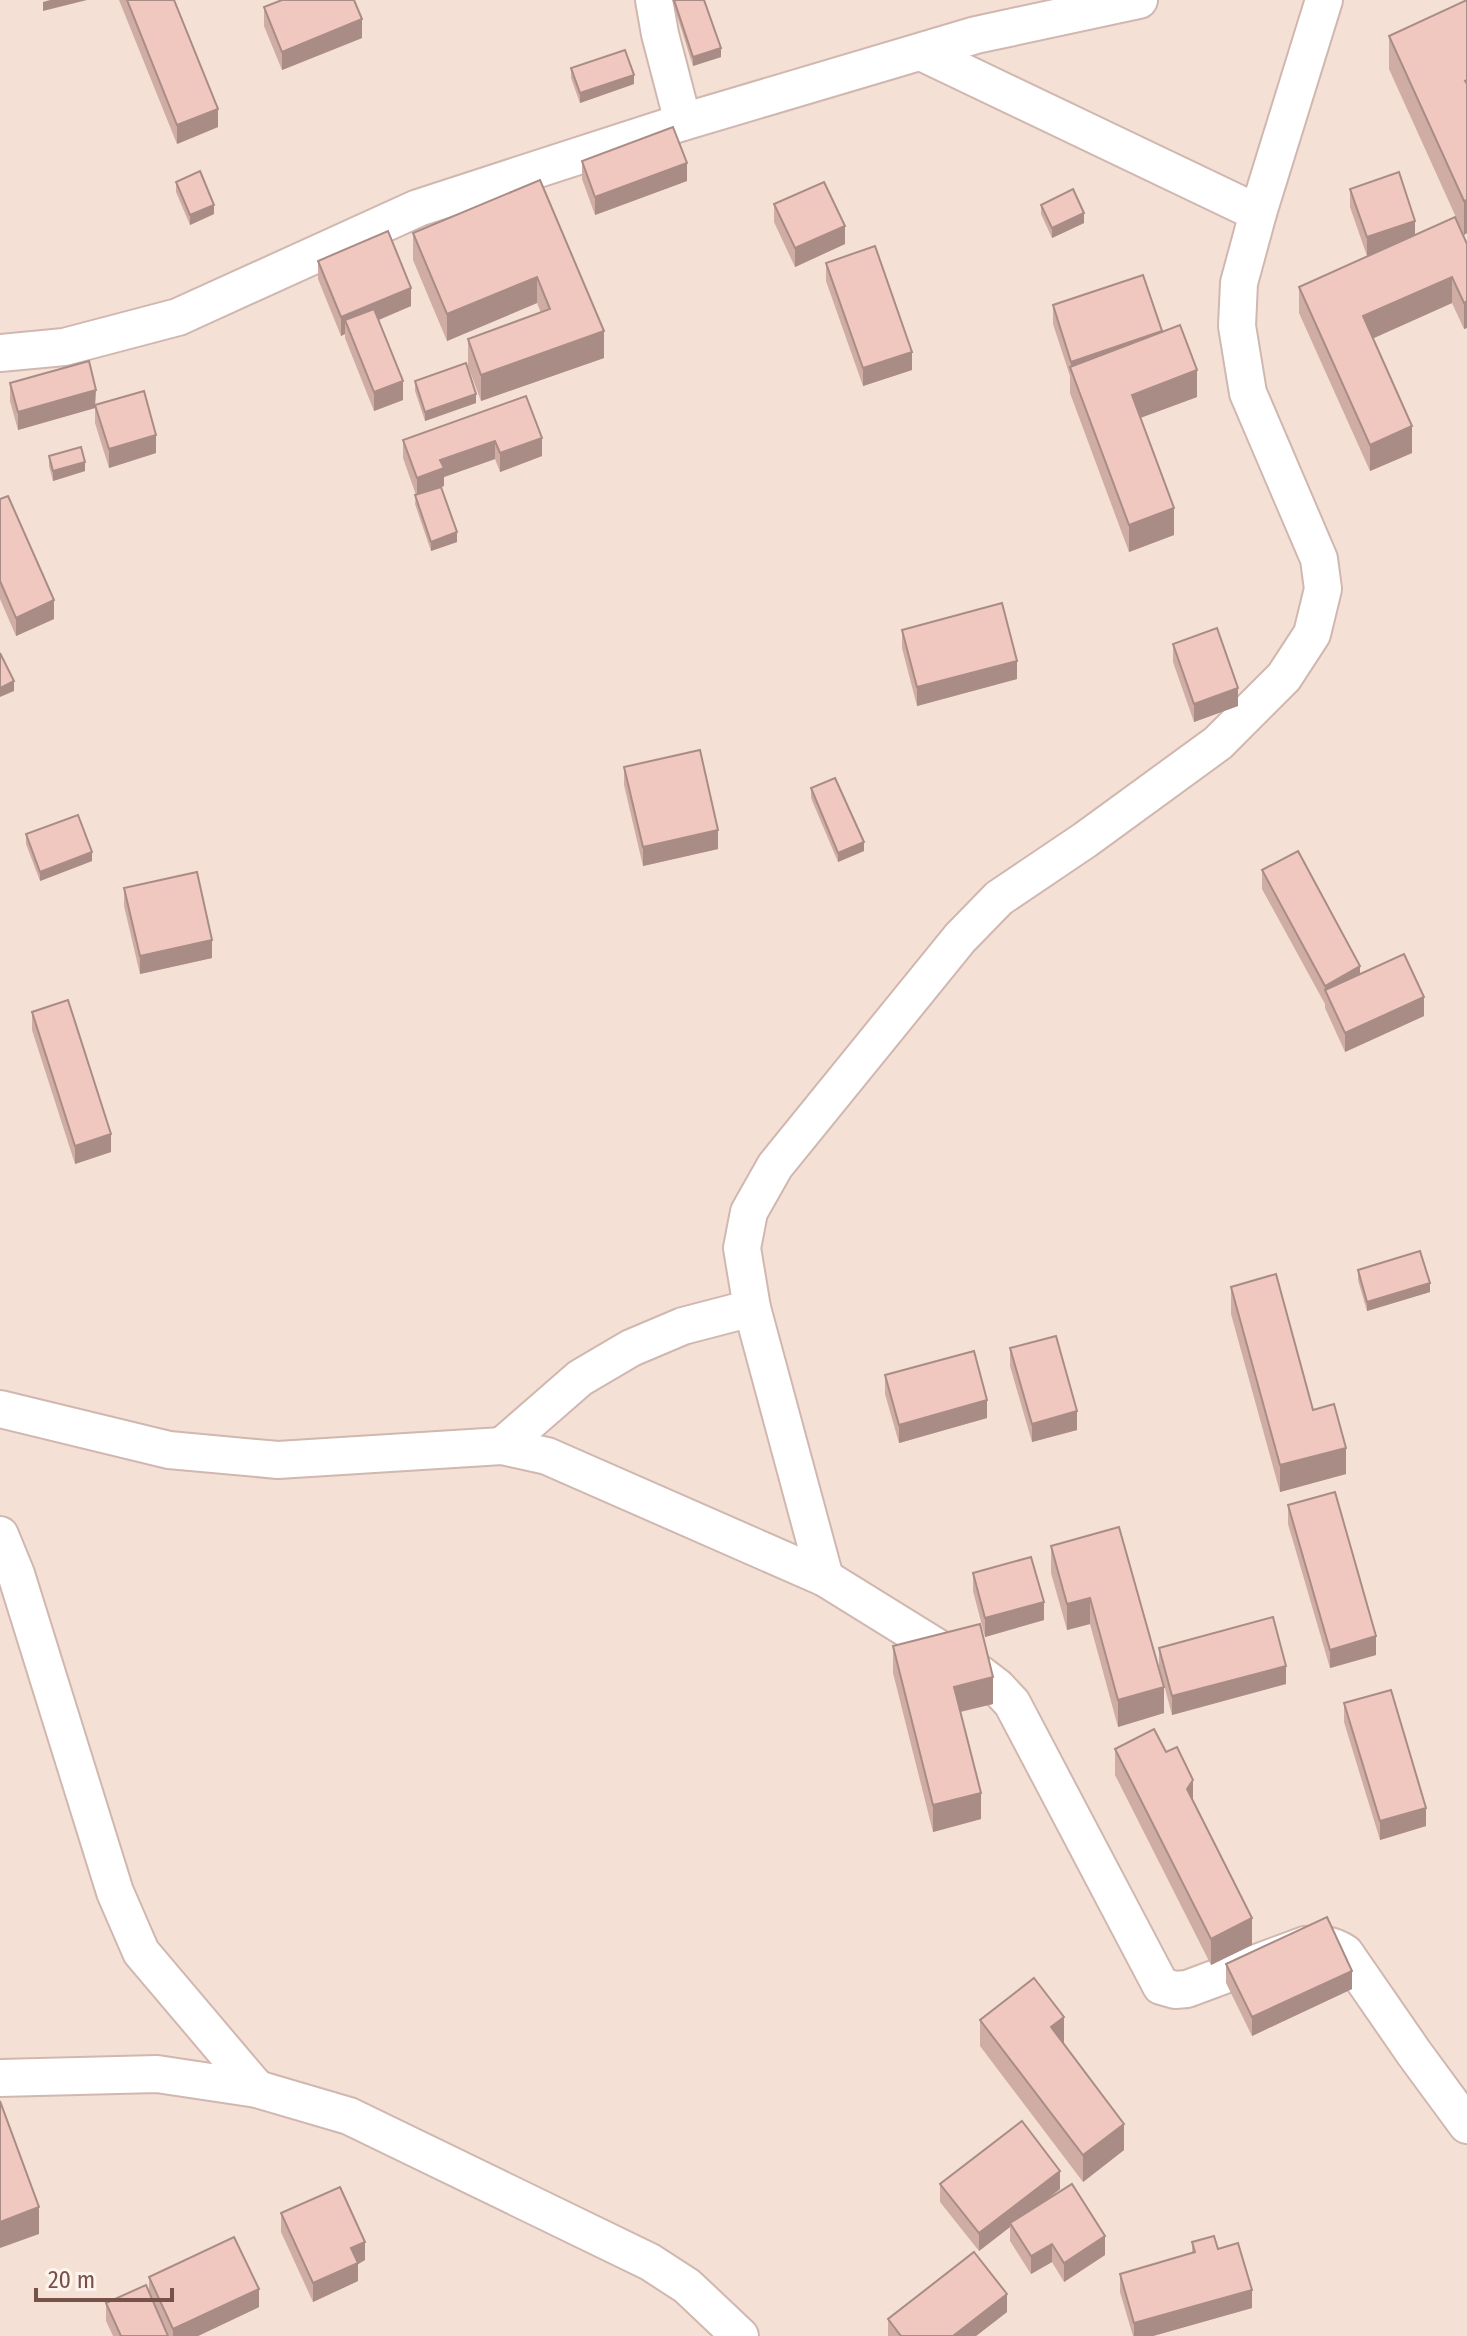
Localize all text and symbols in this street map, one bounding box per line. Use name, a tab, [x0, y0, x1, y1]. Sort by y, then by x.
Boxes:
scale bar	[36, 2252, 172, 2302]
text: 20 m	[48, 2266, 95, 2294]

